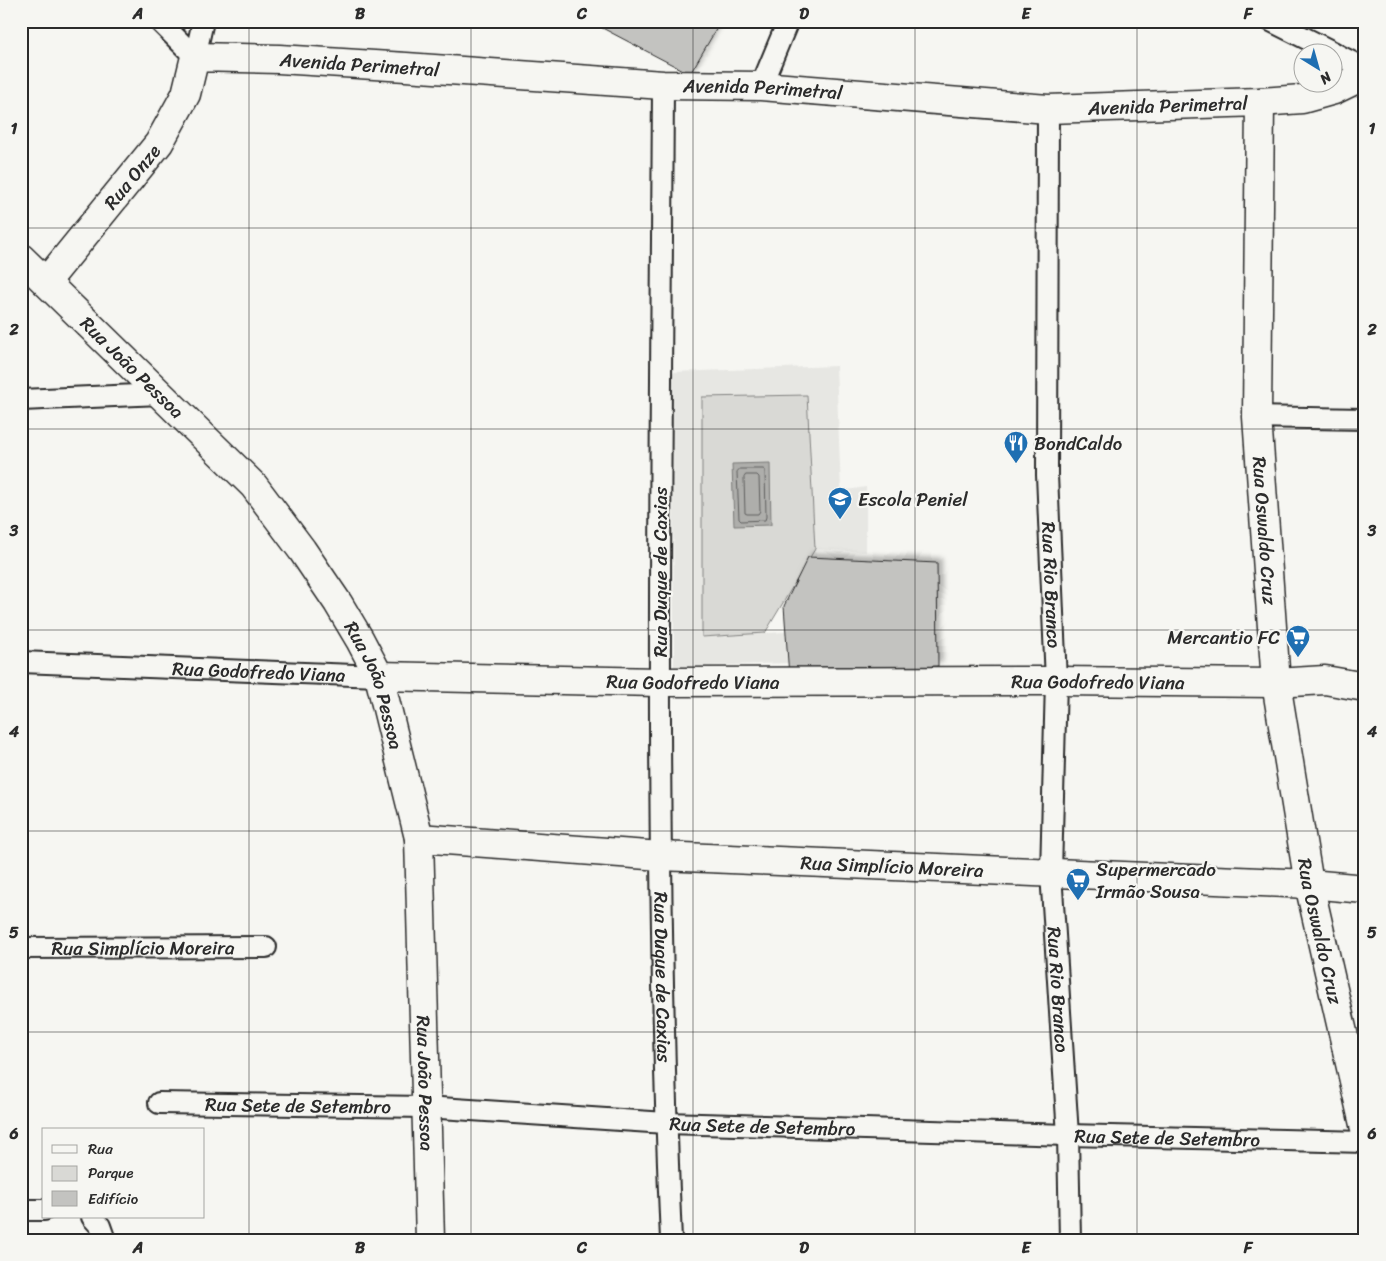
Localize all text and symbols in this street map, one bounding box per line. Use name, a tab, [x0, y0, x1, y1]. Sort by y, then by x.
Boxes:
text: A	[132, 0, 143, 28]
text: B	[355, 0, 366, 28]
text: C	[576, 0, 588, 28]
text: D	[799, 0, 809, 28]
text: E	[1022, 0, 1032, 28]
text: F	[1243, 0, 1254, 28]
north arrow	[1294, 42, 1344, 92]
street label: Avenida Perimetral	[278, 43, 441, 86]
text: N	[1314, 64, 1338, 91]
street label: Avenida Perimetral	[682, 69, 844, 109]
street label: Avenida Perimetral	[1087, 86, 1249, 124]
text: 1	[11, 114, 18, 143]
text: 1	[1369, 114, 1376, 143]
street label: Rua Onze	[95, 136, 169, 217]
street label: Rua João Pessoa	[72, 308, 193, 427]
text: 2	[8, 315, 19, 344]
text: 2	[1366, 315, 1377, 344]
place label: BondCaldo	[1034, 427, 1122, 460]
restaurant icon: BondCaldo	[1003, 430, 1029, 464]
street label: Rua Oswaldo Cruz	[1243, 455, 1287, 607]
place label: Escola Peniel	[858, 483, 968, 516]
street label: Rua Duque de Caxias	[644, 486, 677, 657]
school or university icon: Escola Peniel	[827, 486, 853, 520]
text: 3	[9, 516, 19, 545]
text: 3	[1367, 516, 1377, 545]
street label: Rua Rio Branco	[1033, 521, 1071, 649]
street label: Rua João Pessoa	[336, 614, 413, 753]
place label: Mercantio FC	[1167, 621, 1280, 654]
supermarket icon: Mercantio FC	[1285, 624, 1311, 658]
street label: Rua Godofredo Viana	[172, 651, 346, 691]
street label: Rua Godofredo Viana	[606, 664, 780, 699]
street label: Rua Godofredo Viana	[1011, 664, 1185, 699]
text: 4	[8, 717, 19, 746]
text: 4	[1366, 717, 1377, 746]
street label: Rua Simplício Moreira	[800, 846, 985, 886]
place label: Supermercado Irmão Sousa	[1095, 853, 1216, 908]
street label: Rua Oswaldo Cruz	[1289, 856, 1353, 1009]
supermarket icon: Supermercado Irmão Sousa	[1065, 867, 1091, 901]
street label: Rua Duque de Caxias	[645, 891, 681, 1063]
text: 5	[9, 918, 19, 947]
text: 5	[1367, 918, 1377, 947]
street label: Rua Rio Branco	[1038, 925, 1079, 1054]
street label: Rua Simplício Moreira	[51, 931, 235, 964]
street label: Rua João Pessoa	[407, 1015, 444, 1152]
street label: Rua Sete de Setembro	[205, 1087, 392, 1123]
street label: Rua Sete de Setembro	[669, 1107, 856, 1145]
text: 6	[8, 1119, 19, 1148]
street label: Rua Sete de Setembro	[1074, 1119, 1261, 1156]
text: 6	[1366, 1119, 1377, 1148]
legend	[42, 1128, 205, 1218]
text: Rua	[88, 1136, 113, 1162]
text: Parque	[88, 1160, 133, 1186]
text: Edifício	[88, 1186, 139, 1212]
text: A	[132, 1233, 143, 1261]
text: B	[355, 1233, 366, 1261]
text: C	[576, 1233, 588, 1261]
text: D	[799, 1233, 809, 1261]
text: E	[1022, 1233, 1032, 1261]
text: F	[1243, 1233, 1254, 1261]

